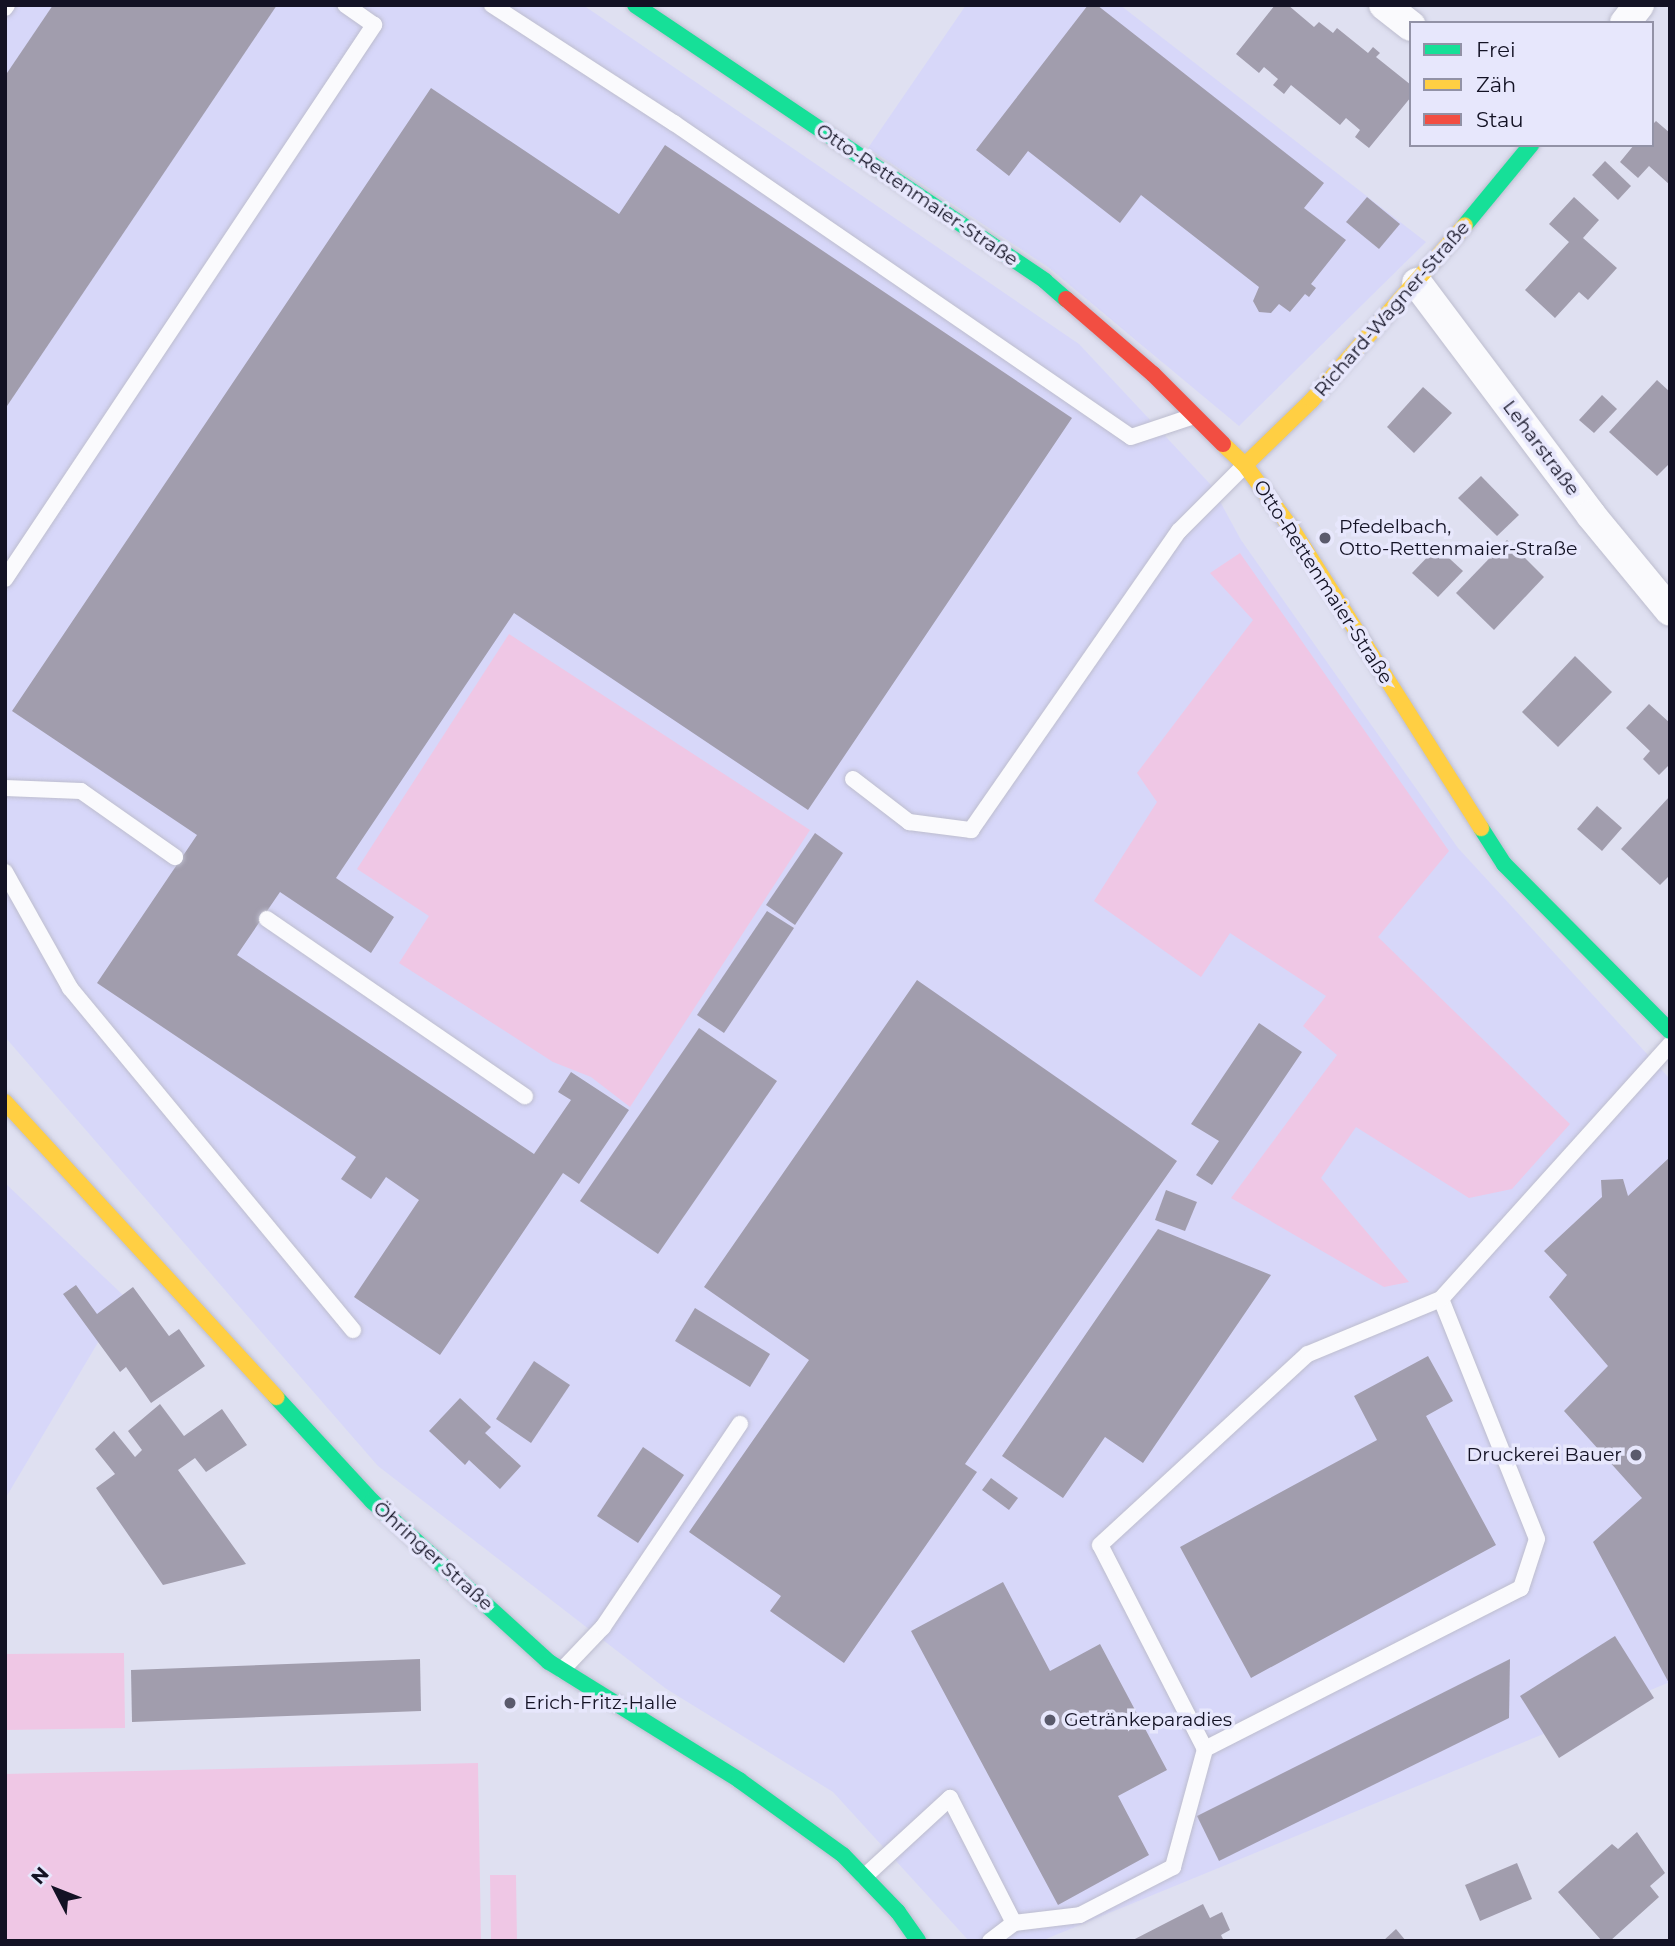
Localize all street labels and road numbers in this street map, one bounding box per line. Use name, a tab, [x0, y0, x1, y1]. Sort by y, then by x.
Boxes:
street label: Otto-Rettenmaier-Straße	[812, 119, 1022, 271]
street label: Richard-Wagner-Straße	[1310, 217, 1474, 401]
street label: Leharstraße	[1498, 396, 1584, 500]
street label: Otto-Rettenmaier-Straße	[1249, 476, 1397, 688]
street label: Öhringer Straße	[369, 1496, 497, 1616]

